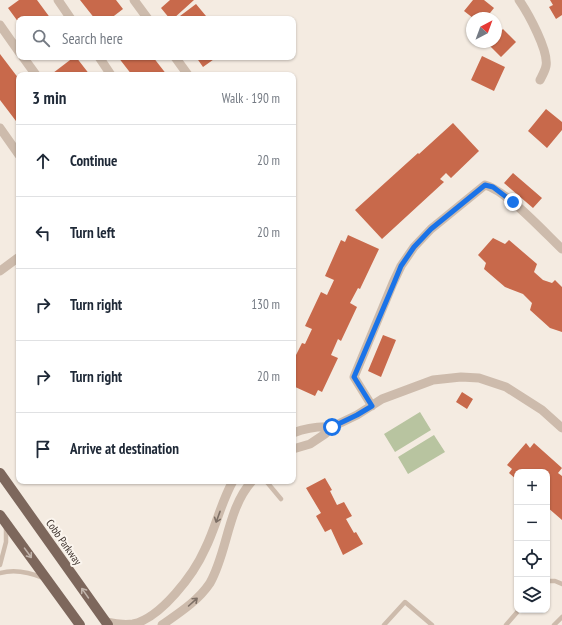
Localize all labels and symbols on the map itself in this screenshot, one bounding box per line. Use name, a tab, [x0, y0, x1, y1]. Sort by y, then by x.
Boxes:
north arrow	[466, 12, 502, 48]
route end	[504, 193, 522, 211]
route start	[323, 418, 341, 436]
one-way arrow	[214, 510, 221, 523]
street label: Cobb Parkway	[43, 516, 85, 568]
one-way arrow	[24, 547, 32, 558]
one-way arrow	[81, 588, 89, 599]
one-way arrow	[188, 597, 198, 607]

